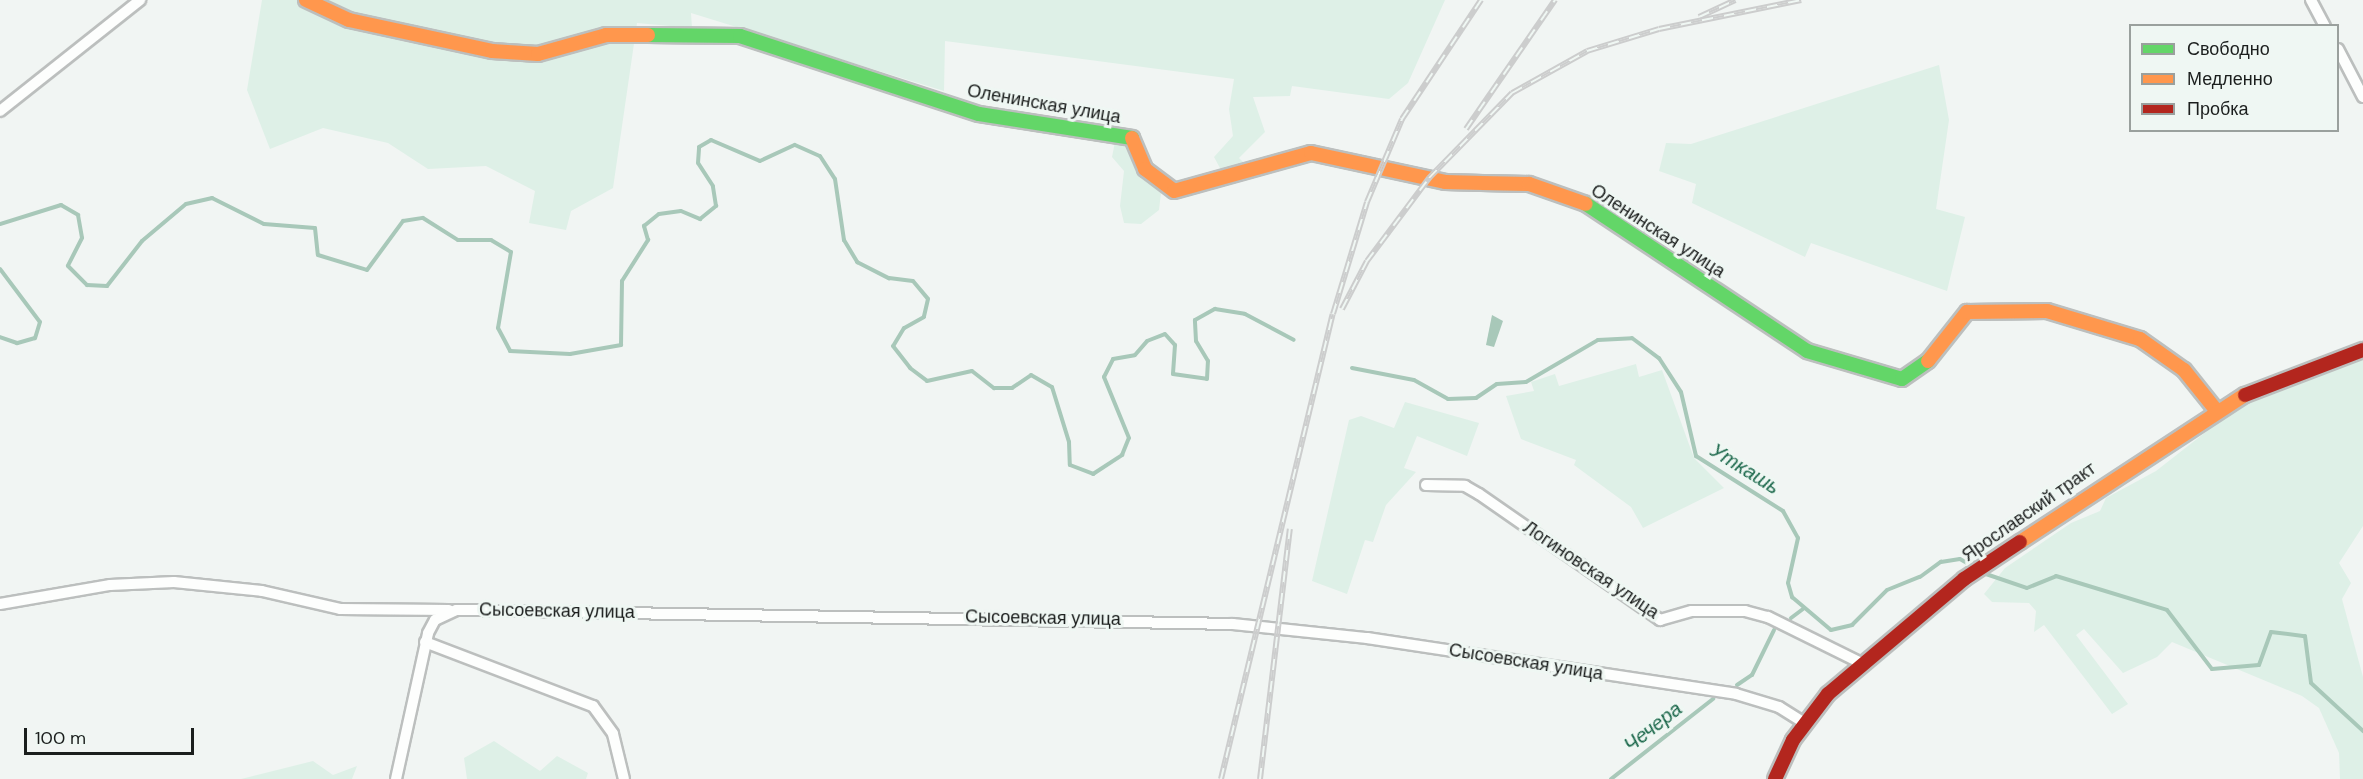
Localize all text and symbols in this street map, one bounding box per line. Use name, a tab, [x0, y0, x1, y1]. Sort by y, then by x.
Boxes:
legend	[2129, 24, 2339, 132]
text: Свободно	[2187, 37, 2270, 61]
text: Медленно	[2187, 67, 2273, 91]
street label: Оленинская улица	[966, 80, 1122, 128]
text: Пробка	[2187, 97, 2249, 121]
street label: Оленинская улица	[1587, 180, 1729, 282]
water label: Уткашь	[1706, 438, 1784, 500]
street label: Ярославский тракт	[1958, 458, 2100, 566]
street label: Логиновская улица	[1519, 517, 1663, 623]
street label: Сысоевская улица	[479, 599, 635, 623]
street label: Сысоевская улица	[965, 606, 1121, 630]
street label: Сысоевская улица	[1447, 639, 1605, 685]
water label: Чечера	[1619, 697, 1687, 757]
scale bar	[27, 716, 196, 754]
text: 100 m	[35, 726, 86, 750]

